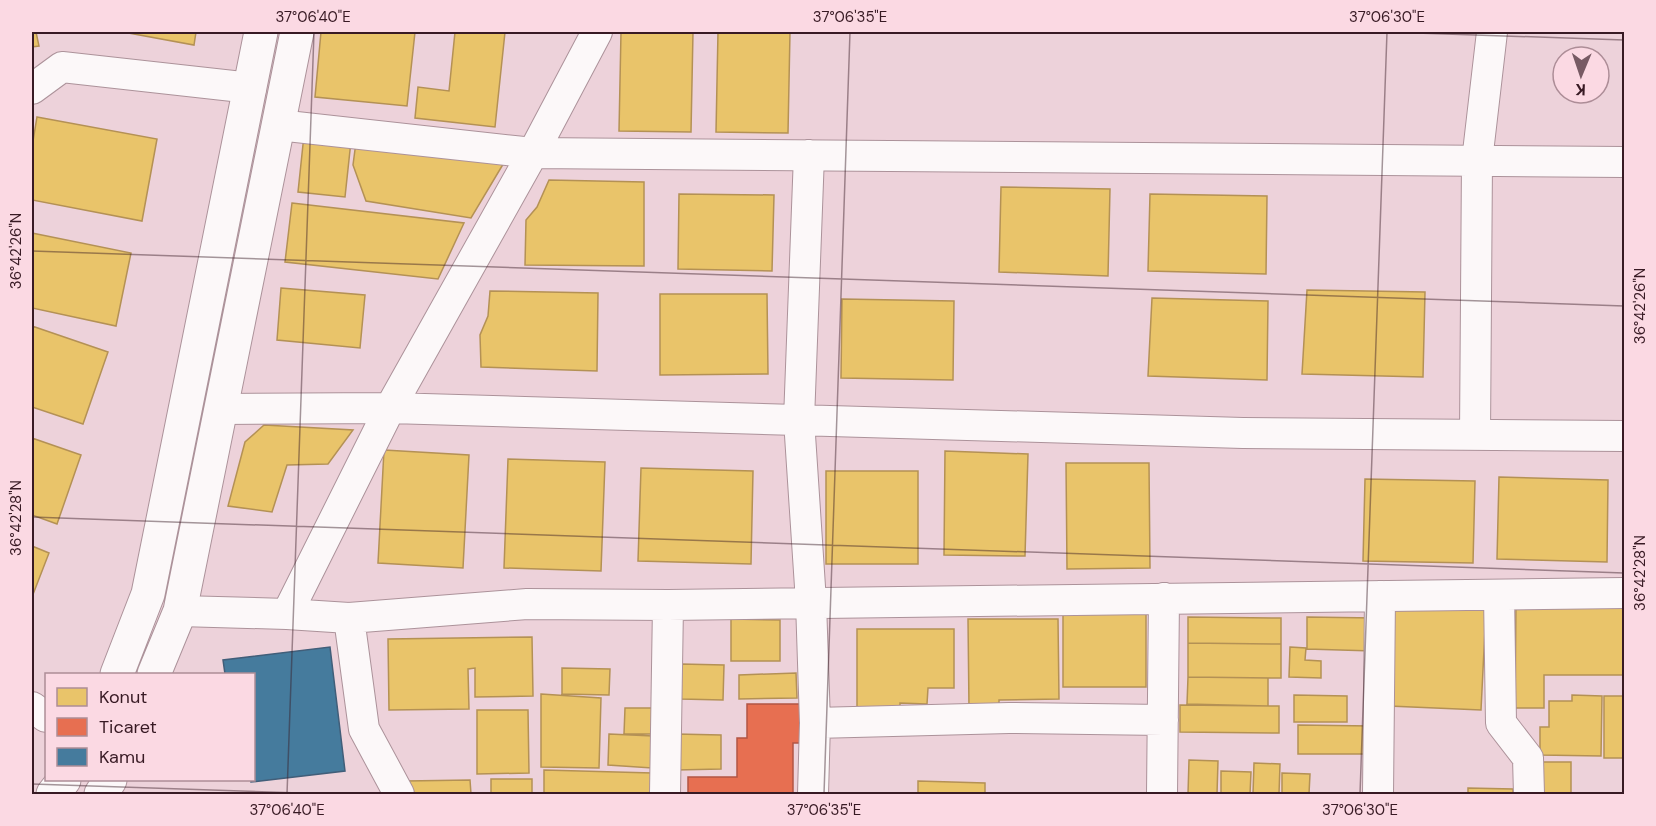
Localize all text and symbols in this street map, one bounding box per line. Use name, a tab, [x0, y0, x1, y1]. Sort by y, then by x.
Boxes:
text: 37°06'40"E	[275, 7, 351, 27]
text: 37°06'35"E	[813, 7, 887, 27]
text: 37°06'30"E	[1349, 7, 1425, 27]
north arrow	[1551, 45, 1611, 105]
text: K	[1574, 79, 1586, 100]
text: 36°42'26"N	[6, 213, 26, 289]
text: 36°42'26"N	[1630, 268, 1650, 344]
text: 36°42'28"N	[6, 480, 26, 556]
text: 36°42'28"N	[1630, 535, 1650, 611]
legend	[45, 673, 255, 781]
text: Konut	[99, 685, 147, 709]
text: Ticaret	[99, 715, 157, 739]
text: Kamu	[99, 745, 145, 769]
text: 37°06'40"E	[249, 800, 325, 820]
text: 37°06'35"E	[787, 800, 861, 820]
text: 37°06'30"E	[1322, 800, 1398, 820]

